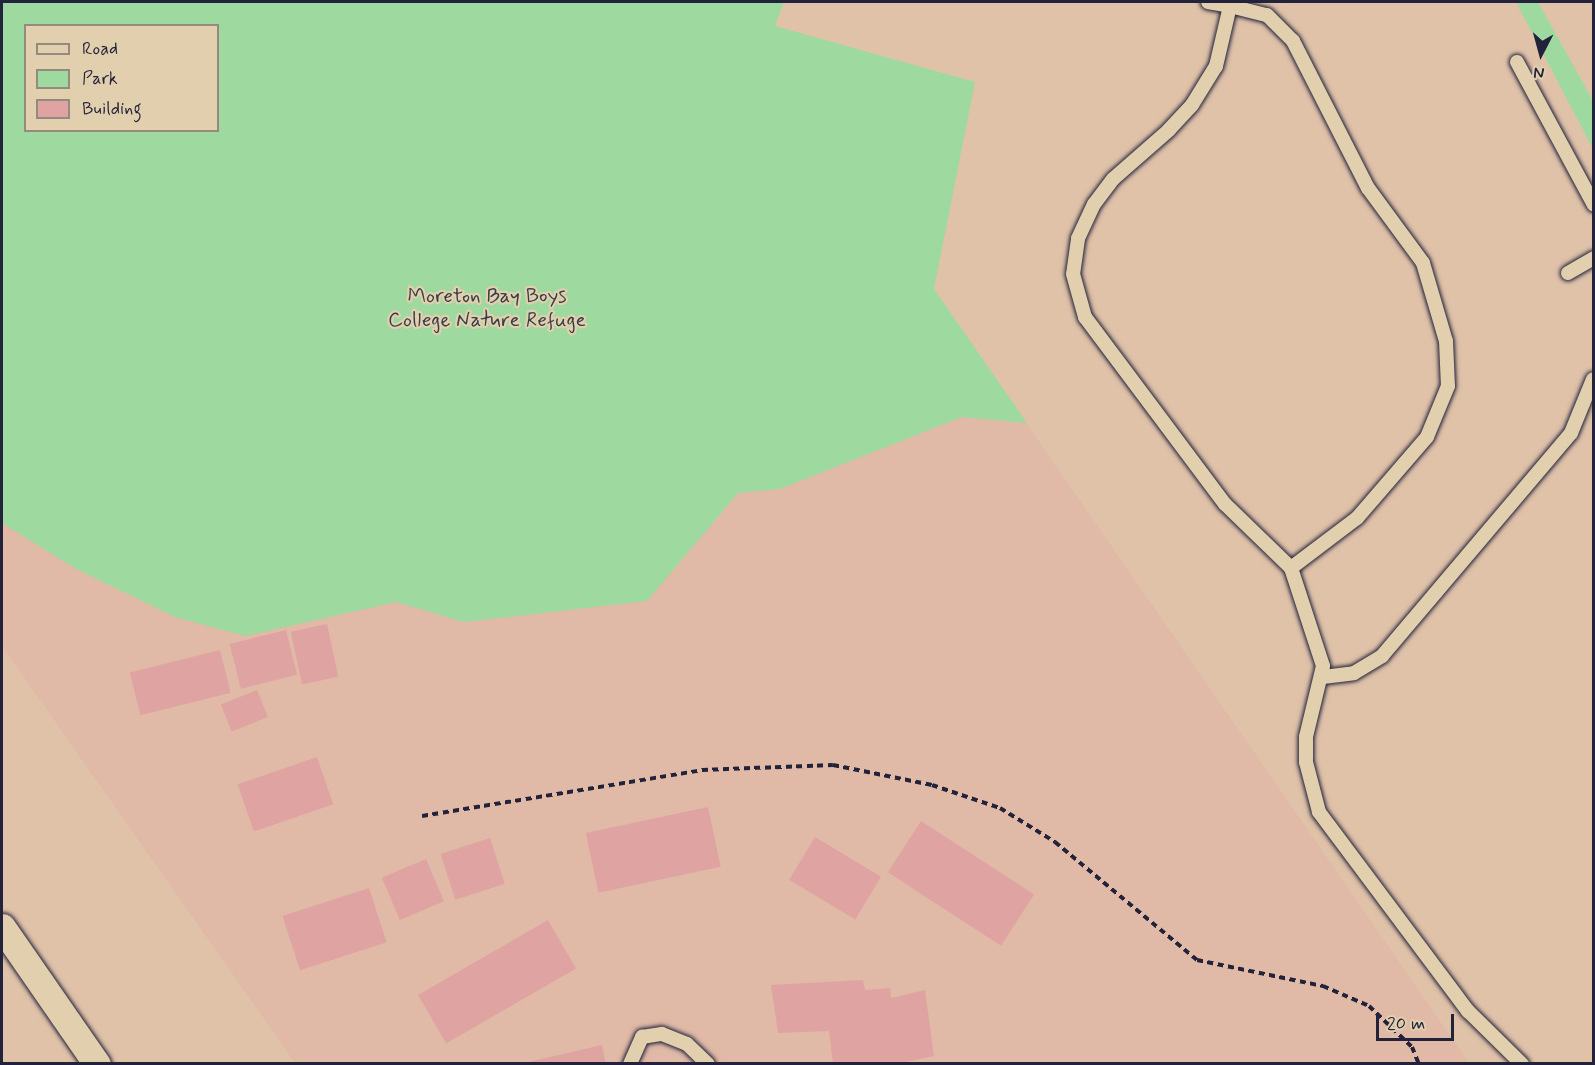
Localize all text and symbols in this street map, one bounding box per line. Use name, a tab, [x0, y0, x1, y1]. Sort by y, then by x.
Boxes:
legend	[24, 24, 219, 132]
north arrow	[1511, 24, 1571, 84]
text: Road	[82, 37, 118, 61]
text: N	[1533, 61, 1545, 83]
text: Park	[82, 67, 118, 91]
text: Building	[82, 97, 142, 121]
park label: Moreton Bay Boys College Nature Refuge	[389, 283, 585, 333]
scale bar	[1379, 1002, 1457, 1040]
text: 20 m	[1387, 1012, 1425, 1036]

